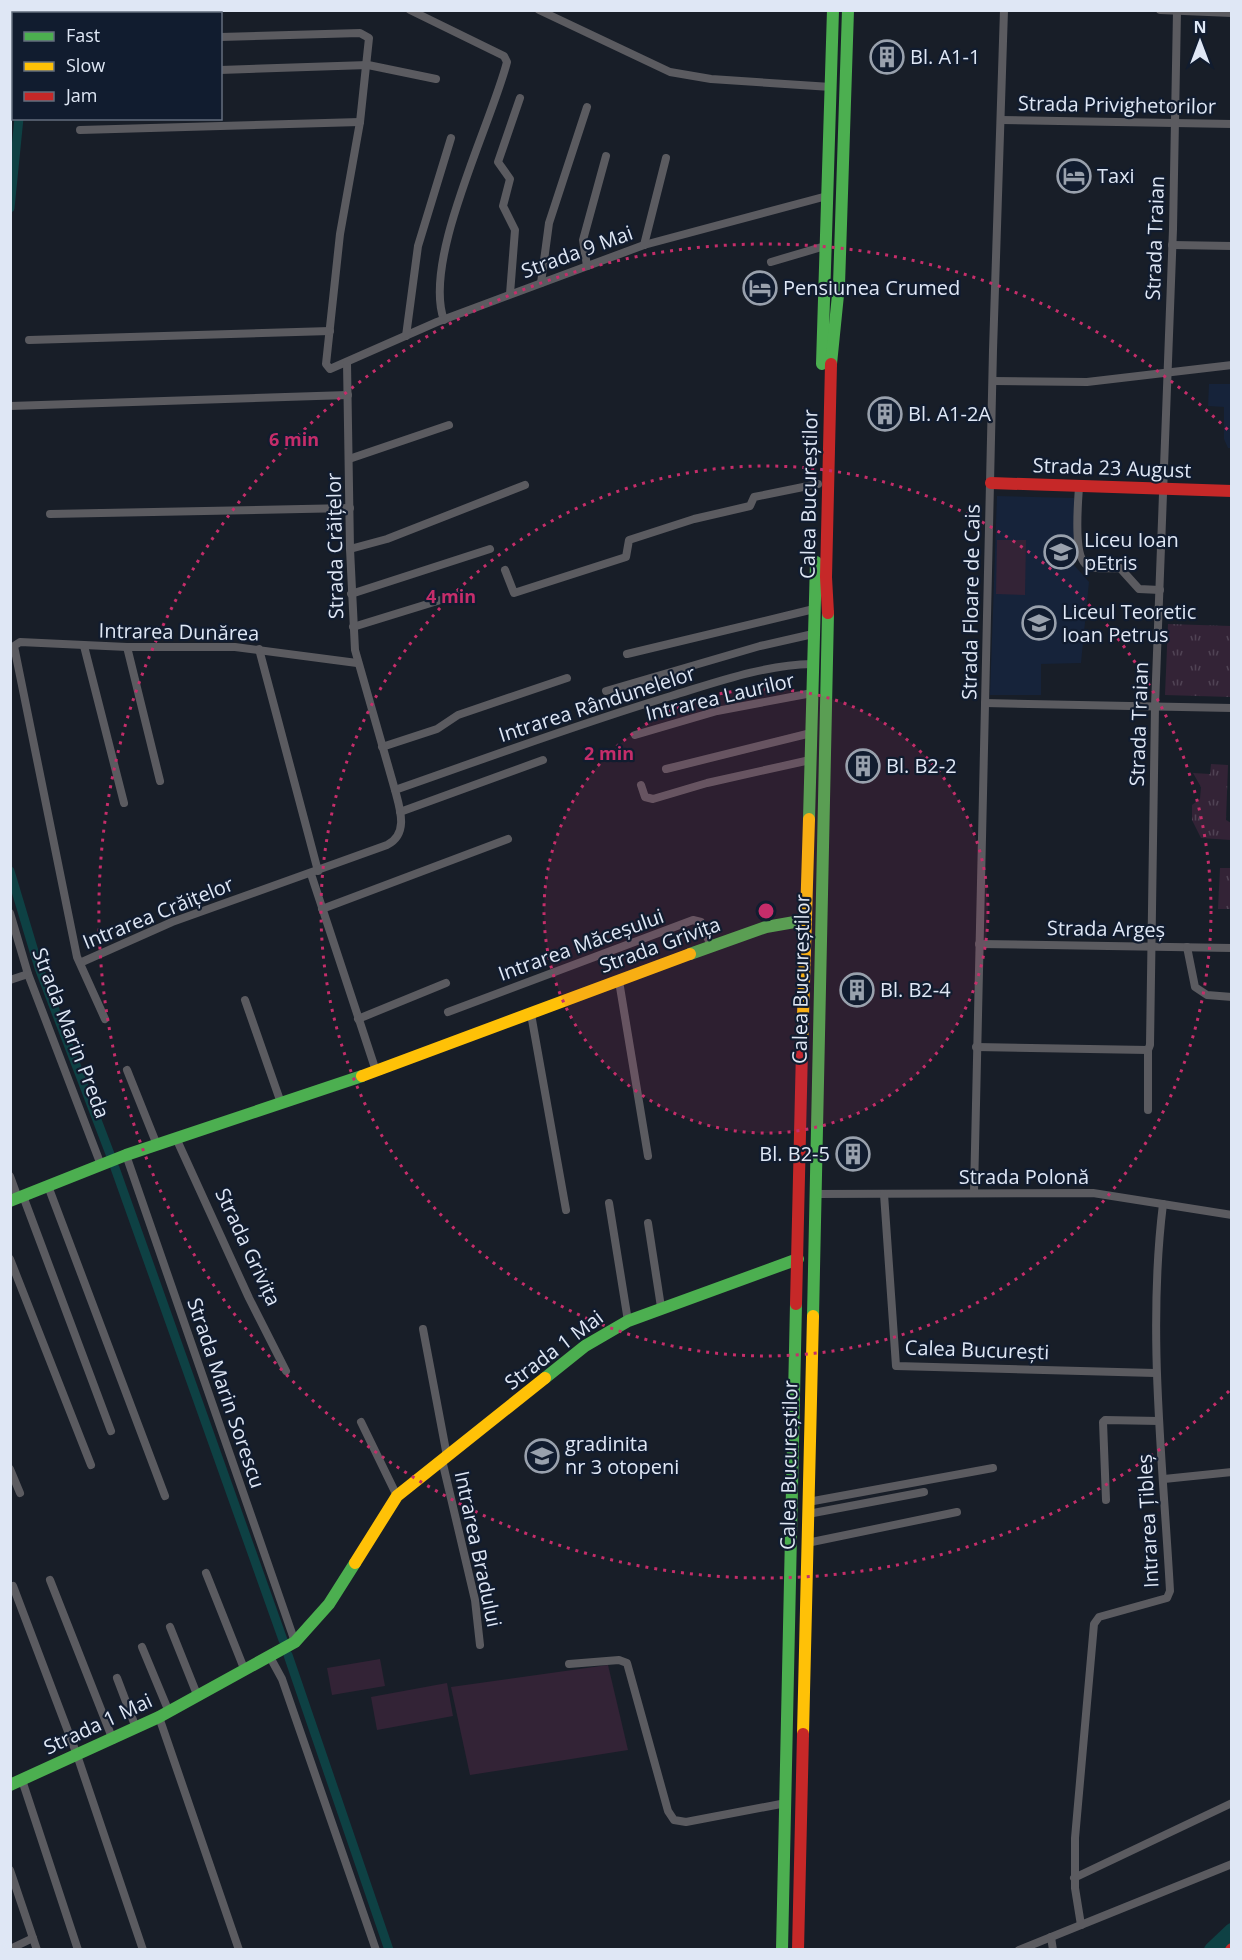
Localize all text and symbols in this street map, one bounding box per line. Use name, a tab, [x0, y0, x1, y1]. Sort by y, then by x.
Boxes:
legend	[12, 12, 222, 120]
north arrow	[1170, 12, 1230, 72]
text: N	[1193, 16, 1207, 38]
text: Fast	[66, 23, 100, 47]
building icon: Bl. A1-1	[869, 39, 905, 75]
place label: Bl. A1-1	[910, 43, 980, 70]
text: Slow	[66, 53, 105, 77]
text: Jam	[64, 83, 98, 107]
street label: Strada Privighetorilor	[1018, 89, 1216, 120]
hotel icon: Taxi	[1056, 158, 1092, 194]
place label: Taxi	[1097, 162, 1135, 189]
street label: Strada Traian	[1139, 175, 1170, 301]
street label: Strada 9 Mai	[517, 219, 636, 284]
hotel icon: Pensiunea Crumed	[742, 270, 778, 306]
place label: Pensiunea Crumed	[783, 274, 960, 301]
building icon: Bl. A1-2A	[867, 396, 903, 432]
place label: Bl. A1-2A	[908, 400, 991, 427]
street label: Calea Bucureștilor	[794, 409, 823, 579]
text: 6 min	[269, 427, 319, 451]
street label: Strada 23 August	[1032, 451, 1192, 484]
street label: Strada Crăițelor	[320, 473, 349, 619]
street label: Strada Floare de Cais	[955, 504, 986, 700]
place label: Liceu Ioan pEtris	[1084, 526, 1179, 576]
school or university icon: Liceu Ioan pEtris	[1043, 534, 1079, 570]
text: 4 min	[426, 584, 476, 608]
place label: Liceul Teoretic Ioan Petrus	[1062, 598, 1196, 648]
school or university icon: Liceul Teoretic Ioan Petrus	[1021, 605, 1057, 641]
street label: Intrarea Dunărea	[98, 617, 260, 646]
street label: Intrarea Rândunelelor	[495, 659, 699, 748]
street label: Strada Traian	[1123, 661, 1154, 787]
street label: Intrarea Laurilor	[643, 666, 797, 727]
text: 2 min	[584, 741, 634, 765]
building icon: Bl. B2-2	[845, 748, 881, 784]
place label: Bl. B2-2	[886, 752, 957, 779]
street label: Intrarea Crăițelor	[78, 870, 237, 955]
street label: Calea Bucureștilor	[786, 894, 815, 1064]
centre of rings	[756, 901, 776, 921]
street label: Intrarea Măceșului	[494, 902, 667, 987]
street label: Strada Grivița	[596, 910, 724, 979]
street label: Strada Argeș	[1047, 914, 1165, 943]
street label: Strada Marin Preda	[27, 944, 116, 1122]
building icon: Bl. B2-4	[839, 972, 875, 1008]
place label: Bl. B2-4	[880, 976, 951, 1003]
building icon: Bl. B2-5	[835, 1136, 871, 1172]
place label: Bl. B2-5	[759, 1140, 830, 1167]
street label: Strada Polonă	[959, 1163, 1089, 1190]
street label: Strada Grivița	[209, 1184, 288, 1310]
street label: Strada Marin Sorescu	[181, 1294, 272, 1492]
street label: Strada 1 Mai	[499, 1304, 608, 1396]
street label: Calea București	[904, 1333, 1050, 1366]
street label: Calea Bucureștilor	[774, 1380, 803, 1550]
place label: gradinita nr 3 otopeni	[565, 1430, 679, 1480]
school or university icon: gradinita nr 3 otopeni	[524, 1438, 560, 1474]
street label: Intrarea Țibleș	[1131, 1453, 1164, 1589]
street label: Intrarea Bradului	[449, 1468, 508, 1629]
street label: Strada 1 Mai	[39, 1687, 156, 1760]

